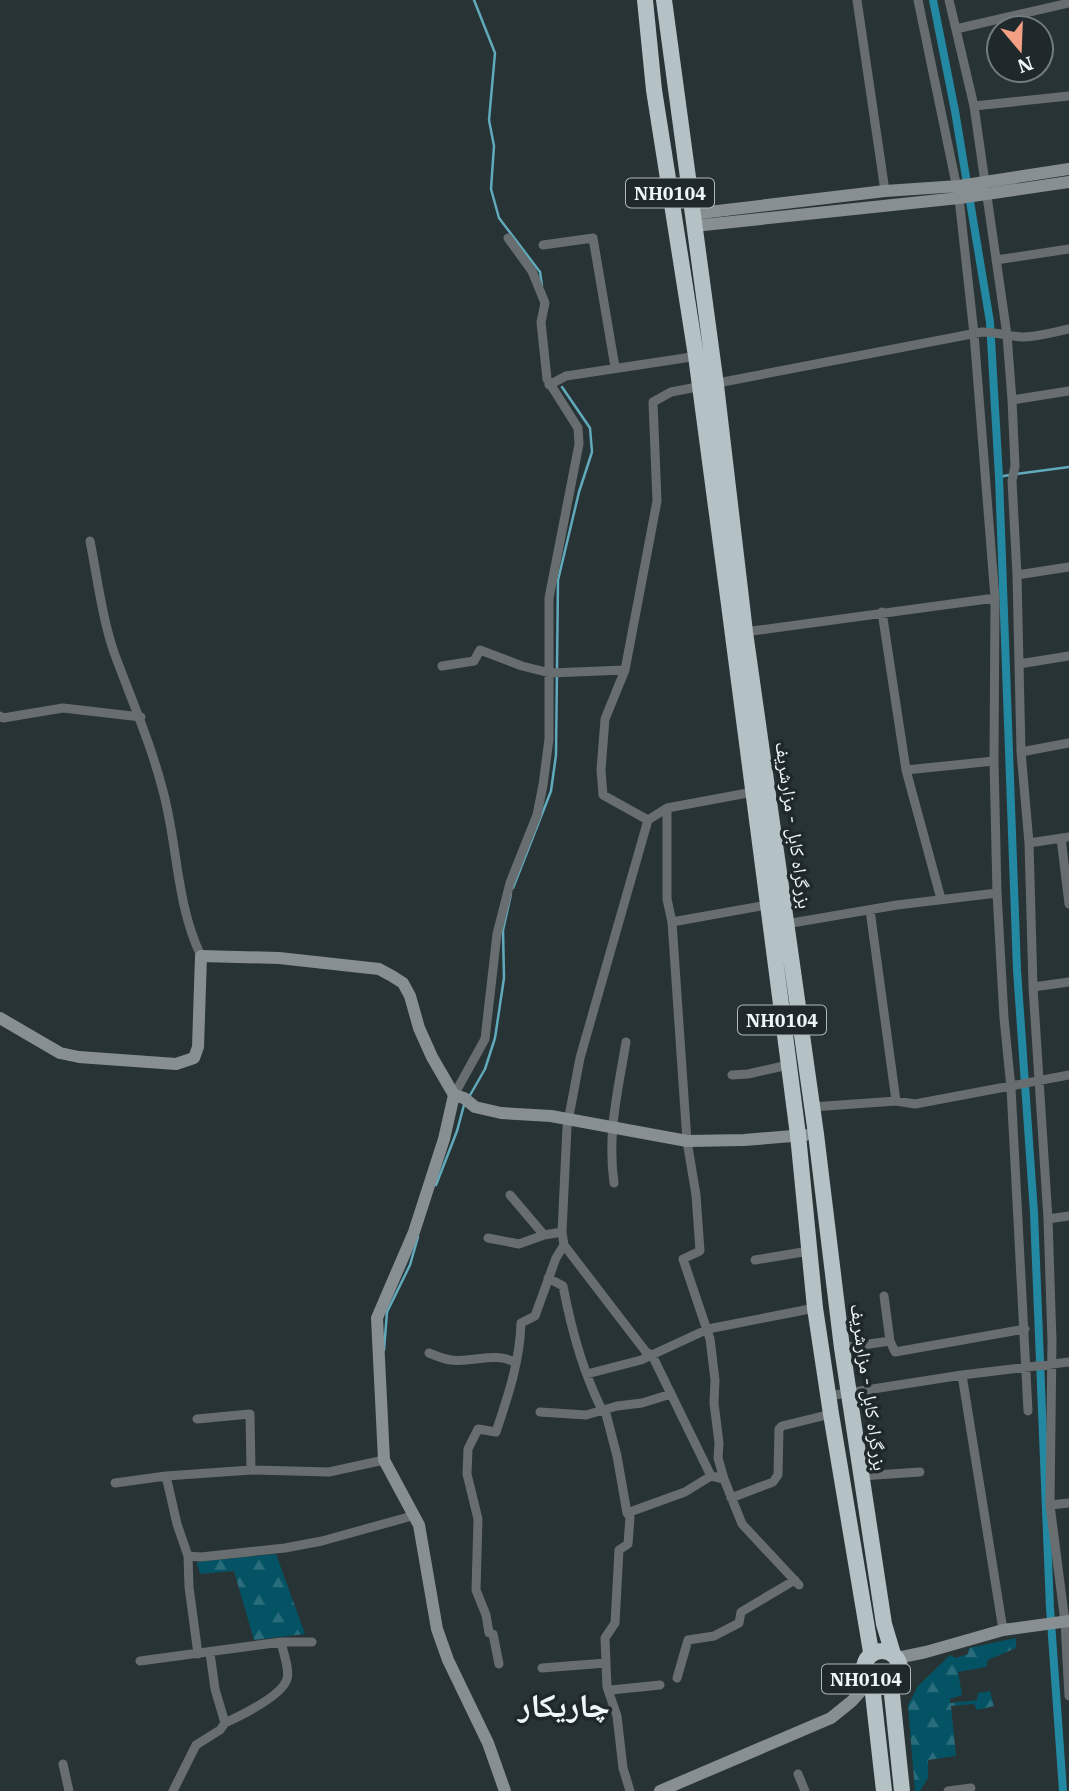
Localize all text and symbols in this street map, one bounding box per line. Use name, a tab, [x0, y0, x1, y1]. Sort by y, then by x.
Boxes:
north arrow	[985, 14, 1055, 84]
text: N	[1015, 51, 1037, 79]
road number: NH0104	[626, 178, 714, 208]
street label: بزرگراه کابل - مزارشریف	[770, 740, 818, 910]
road number: NH0104	[738, 1006, 826, 1035]
street label: بزرگراه کابل - مزارشریف	[845, 1302, 893, 1472]
road number: NH0104	[822, 1664, 910, 1694]
district label: چاریکار	[516, 1683, 610, 1726]

